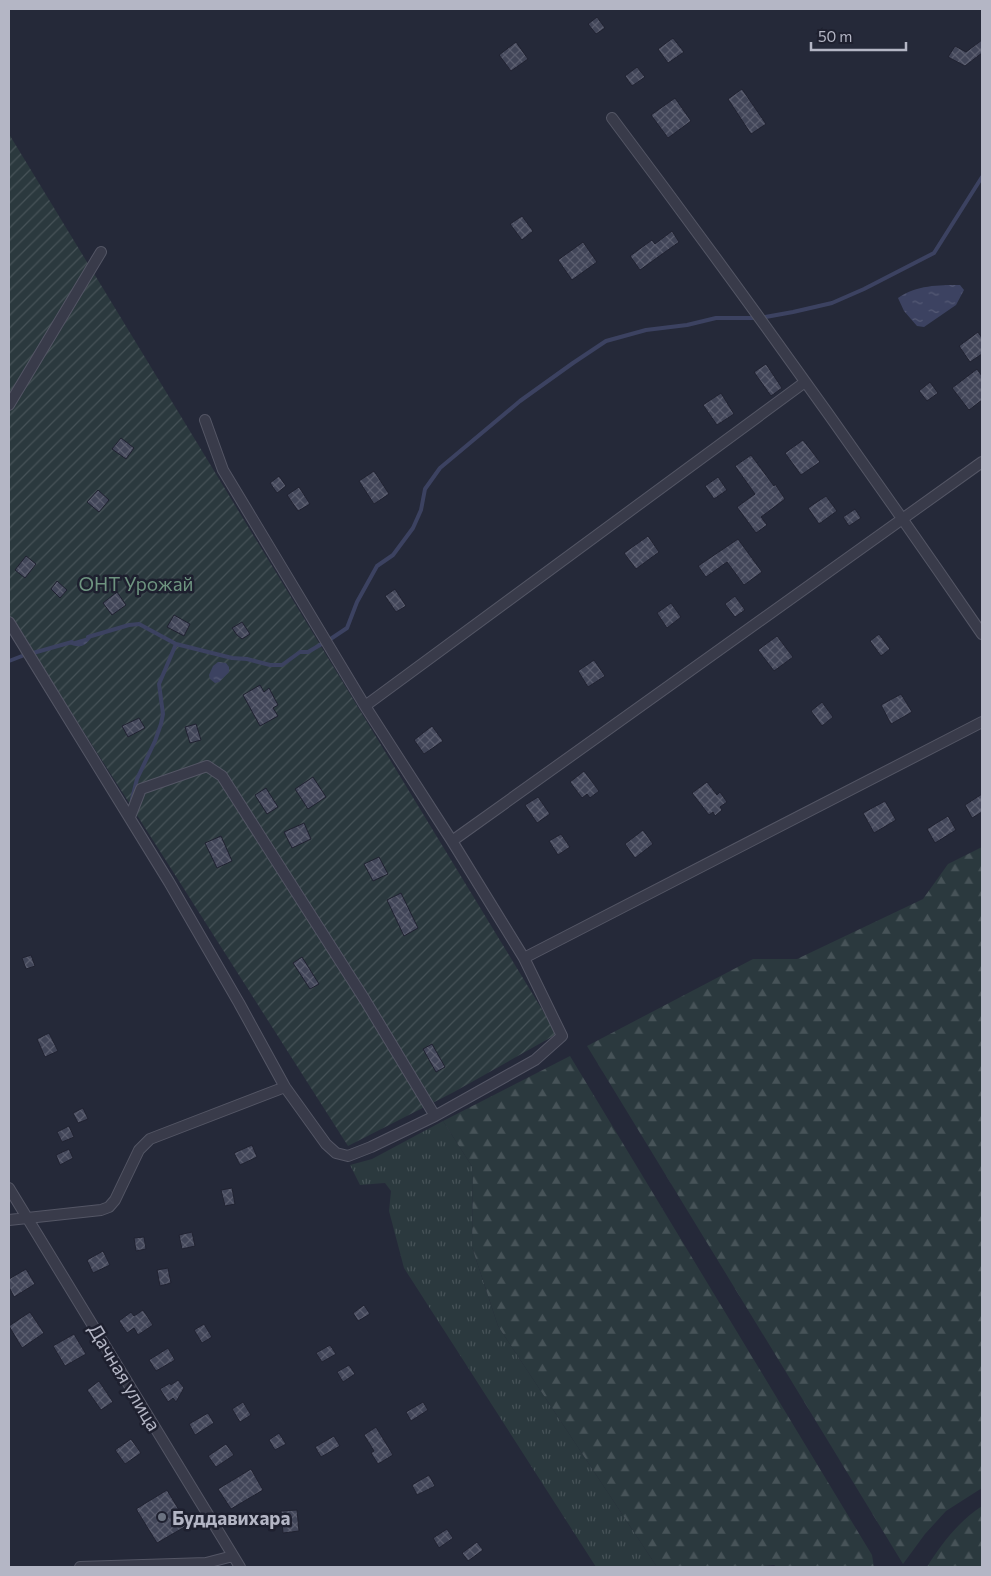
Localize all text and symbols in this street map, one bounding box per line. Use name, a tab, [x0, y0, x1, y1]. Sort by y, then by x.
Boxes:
scale bar	[811, 20, 906, 52]
text: 50 m	[818, 27, 852, 45]
park label: ОНТ Урожай	[78, 572, 194, 595]
street label: Дачная улица	[84, 1319, 166, 1435]
place label: Буддавихара	[172, 1506, 290, 1529]
marker: Буддавихара	[156, 1511, 168, 1523]

